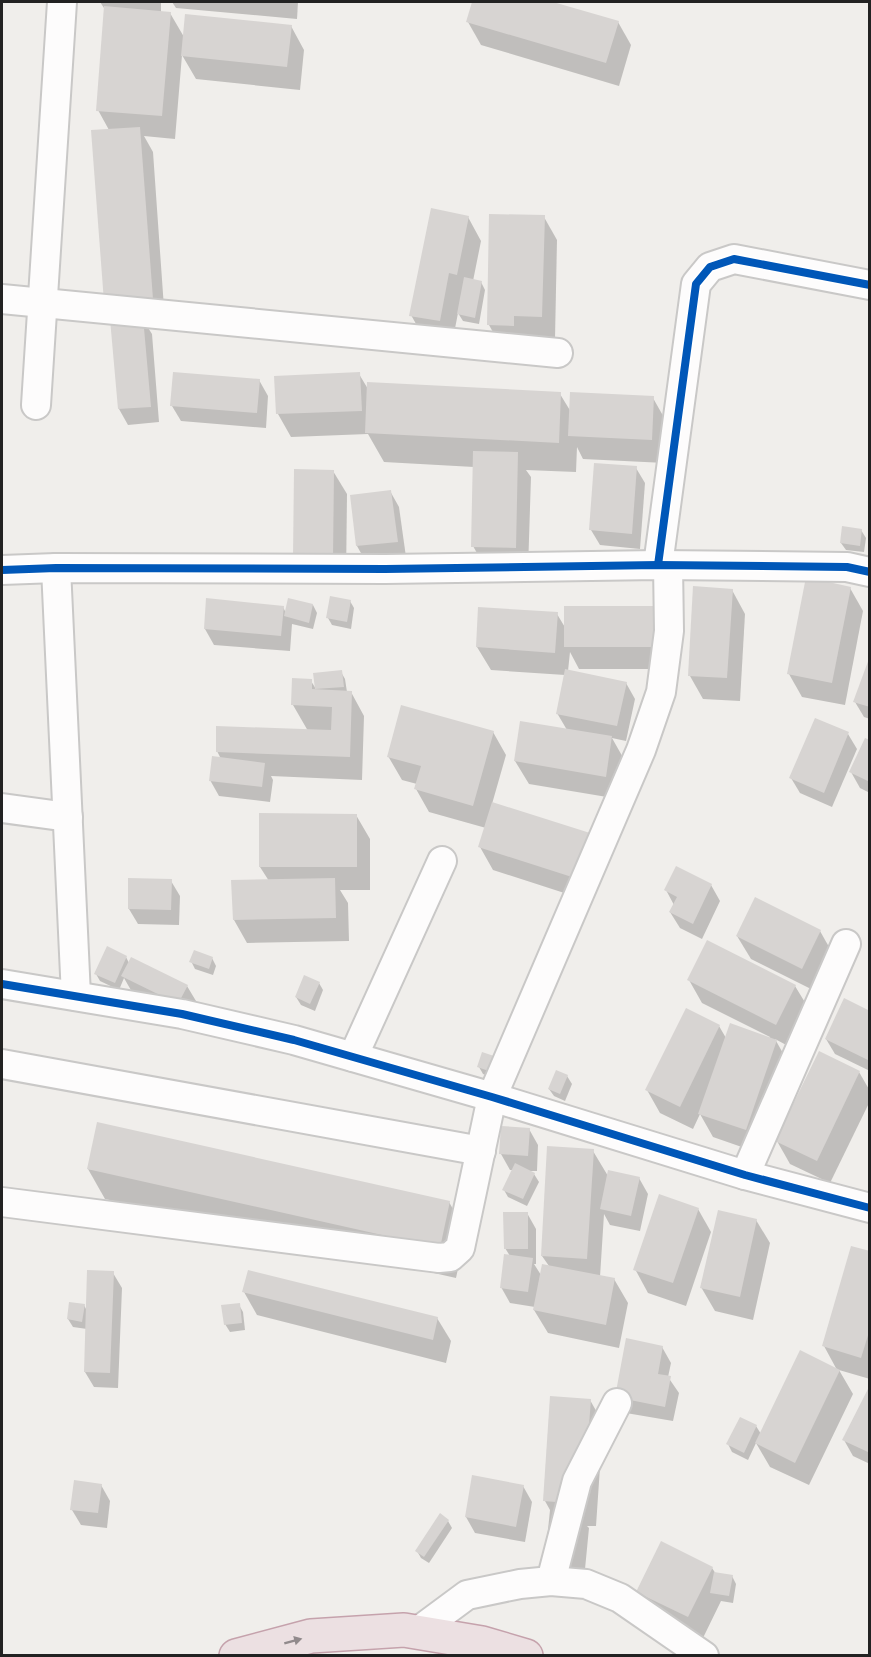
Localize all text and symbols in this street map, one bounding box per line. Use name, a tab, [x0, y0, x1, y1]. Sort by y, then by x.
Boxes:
one-way arrow	[283, 1635, 302, 1645]

